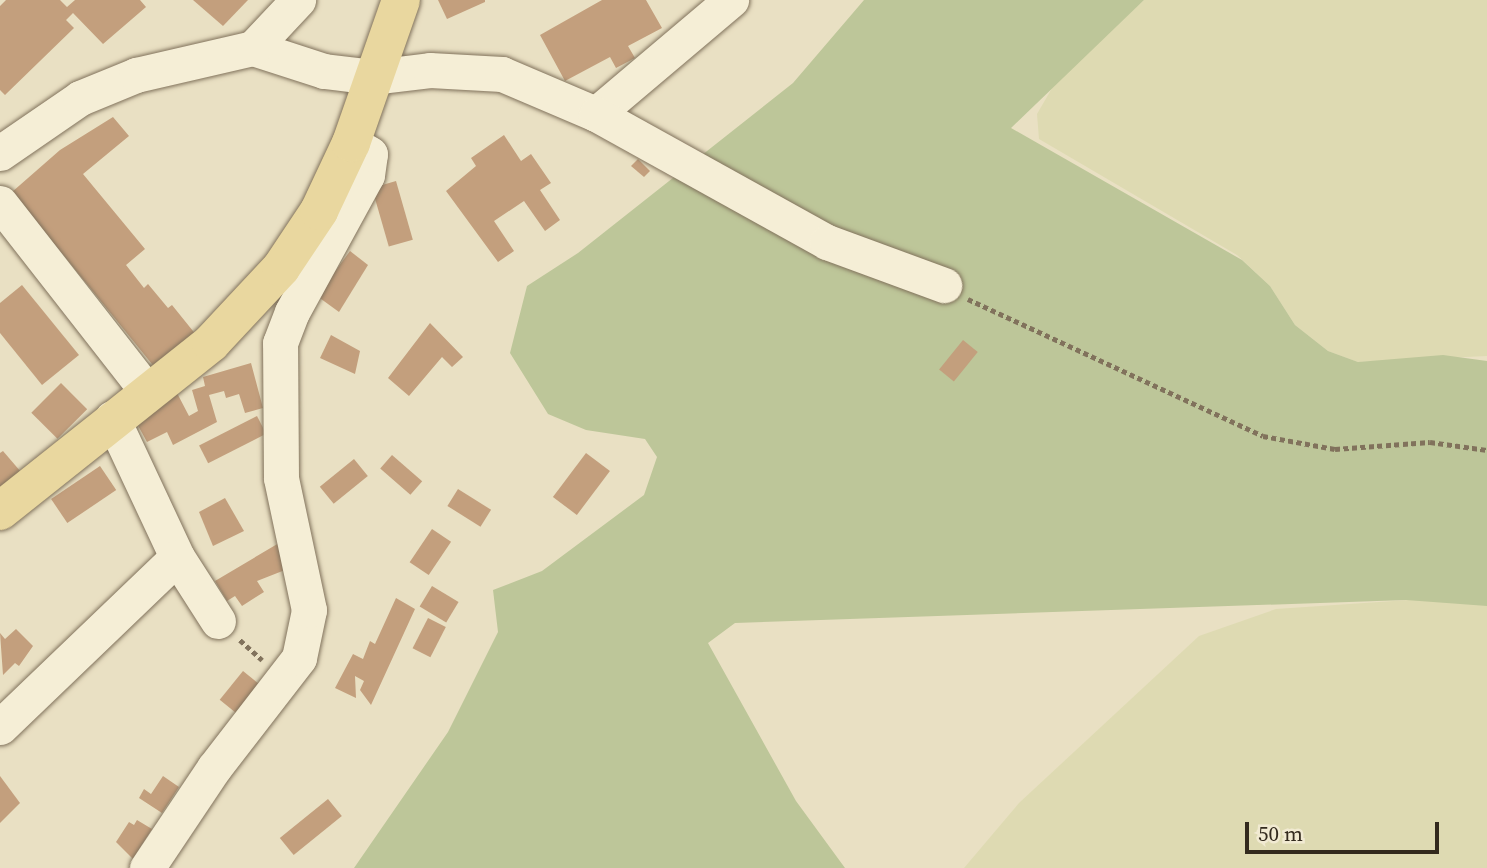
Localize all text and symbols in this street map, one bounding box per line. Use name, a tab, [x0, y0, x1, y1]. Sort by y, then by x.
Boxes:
scale bar	[1249, 808, 1443, 852]
text: 50 m	[1258, 819, 1303, 848]

